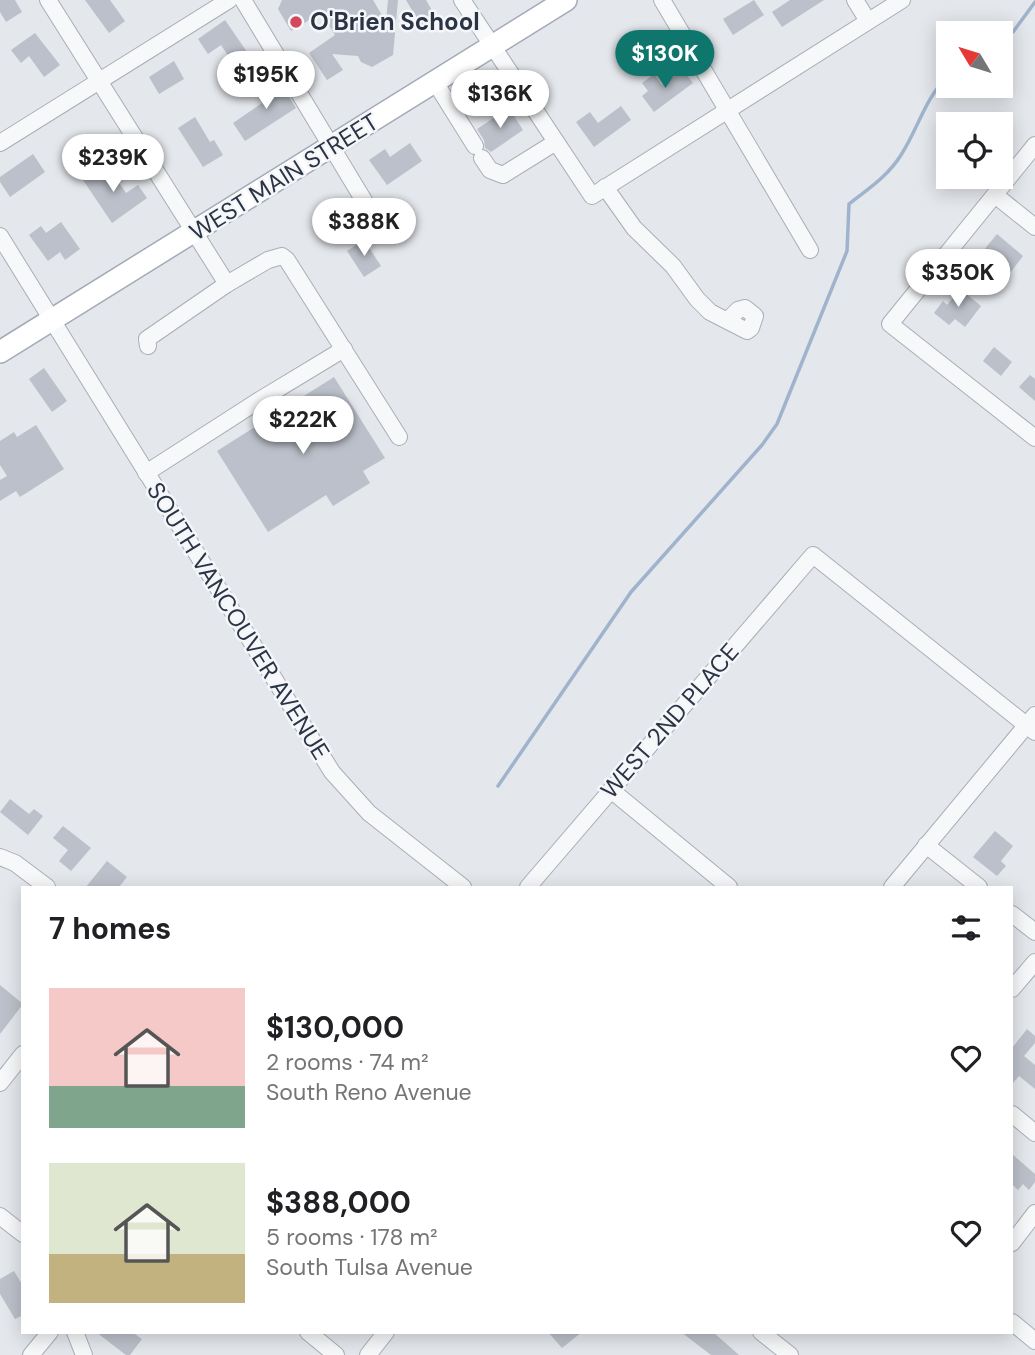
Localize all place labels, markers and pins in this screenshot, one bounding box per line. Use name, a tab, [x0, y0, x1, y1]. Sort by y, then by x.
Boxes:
place label: O'Brien School	[310, 6, 480, 37]
marker: O'Brien School	[288, 14, 304, 30]
pin: $130K	[616, 31, 714, 90]
pin: $195K	[217, 52, 315, 111]
pin: $136K	[451, 71, 549, 130]
pin: $239K	[64, 134, 162, 194]
pin: $388K	[315, 198, 413, 258]
pin: $350K	[909, 250, 1007, 309]
pin: $222K	[254, 396, 352, 456]

